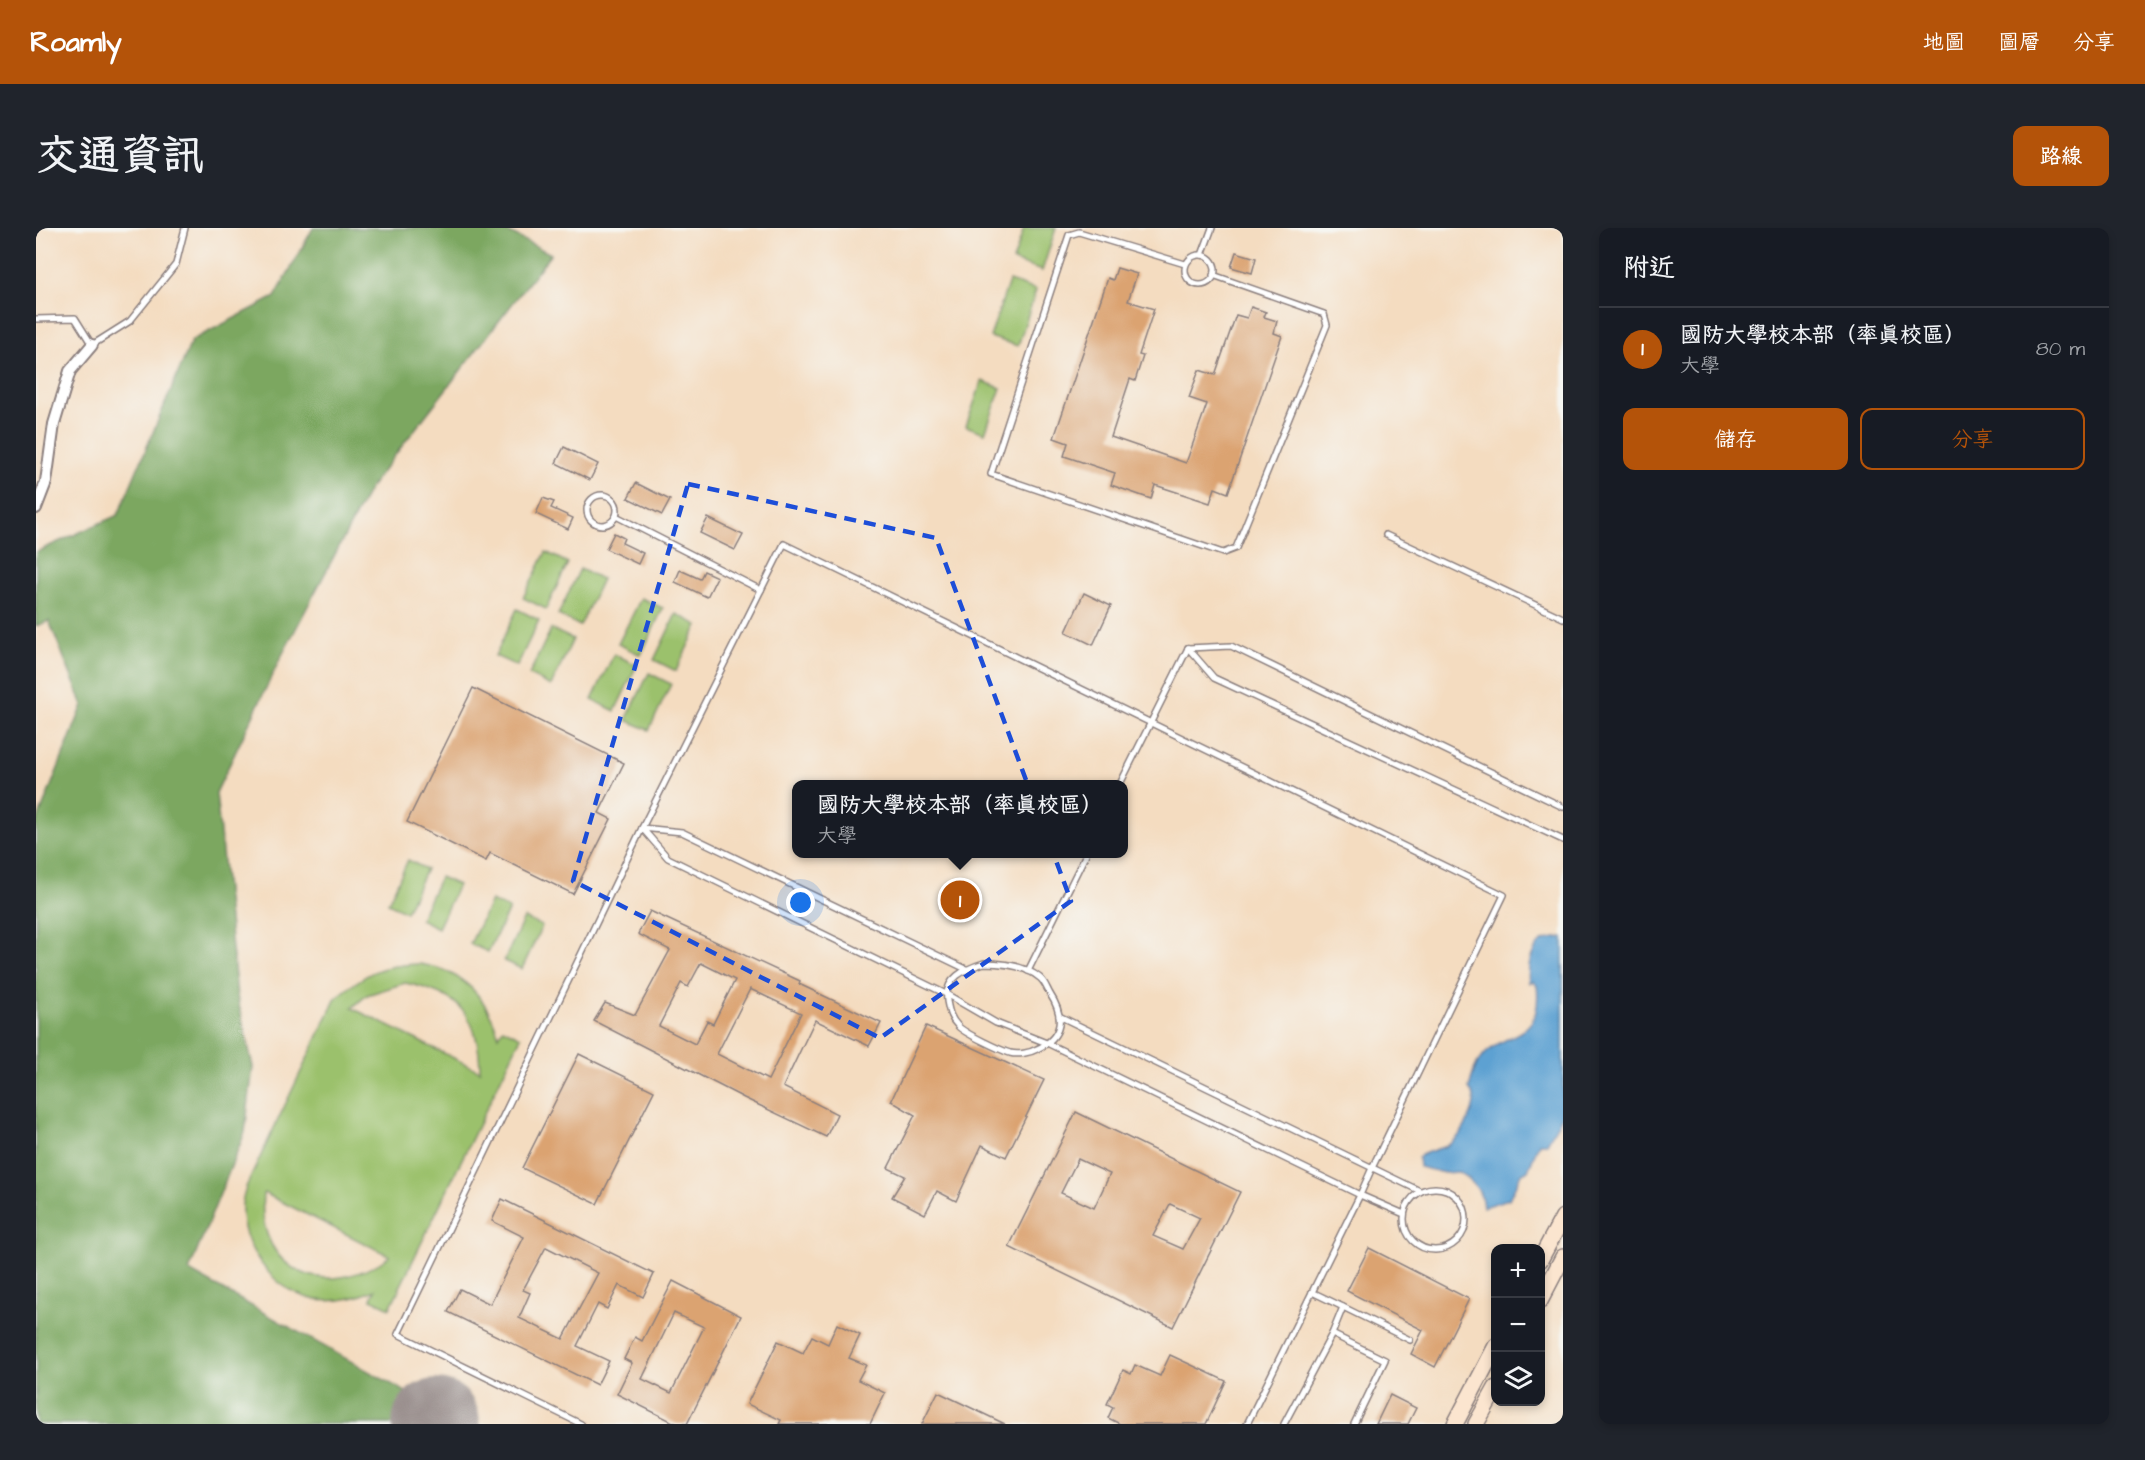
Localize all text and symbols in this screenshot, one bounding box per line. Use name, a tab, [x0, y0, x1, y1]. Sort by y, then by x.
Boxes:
text: Roamly	[30, 23, 122, 62]
text: 地圖	[1923, 28, 1965, 57]
text: 圖層	[1998, 28, 2040, 57]
text: 分享	[2073, 28, 2115, 57]
button: 路線	[2013, 126, 2109, 186]
text: 交通資訊	[36, 128, 204, 186]
text: 附近	[1623, 250, 1675, 286]
text: 國防大學校本部（率真校區）	[1680, 320, 1966, 351]
text: 1	[1641, 335, 1644, 363]
text: 80 m	[2036, 335, 2085, 363]
text: 大學	[1680, 352, 1720, 380]
button: 儲存	[1623, 408, 1848, 470]
button: 分享	[1860, 408, 2085, 470]
popup	[792, 780, 1128, 858]
text: 國防大學校本部（率真校區）	[817, 790, 1103, 821]
text: 大學	[817, 822, 857, 850]
pin: 1	[940, 878, 980, 922]
your location	[786, 888, 815, 917]
map controls	[1491, 1244, 1545, 1406]
button: +	[1491, 1244, 1545, 1298]
button: −	[1491, 1298, 1545, 1352]
button: layers	[1491, 1352, 1545, 1406]

